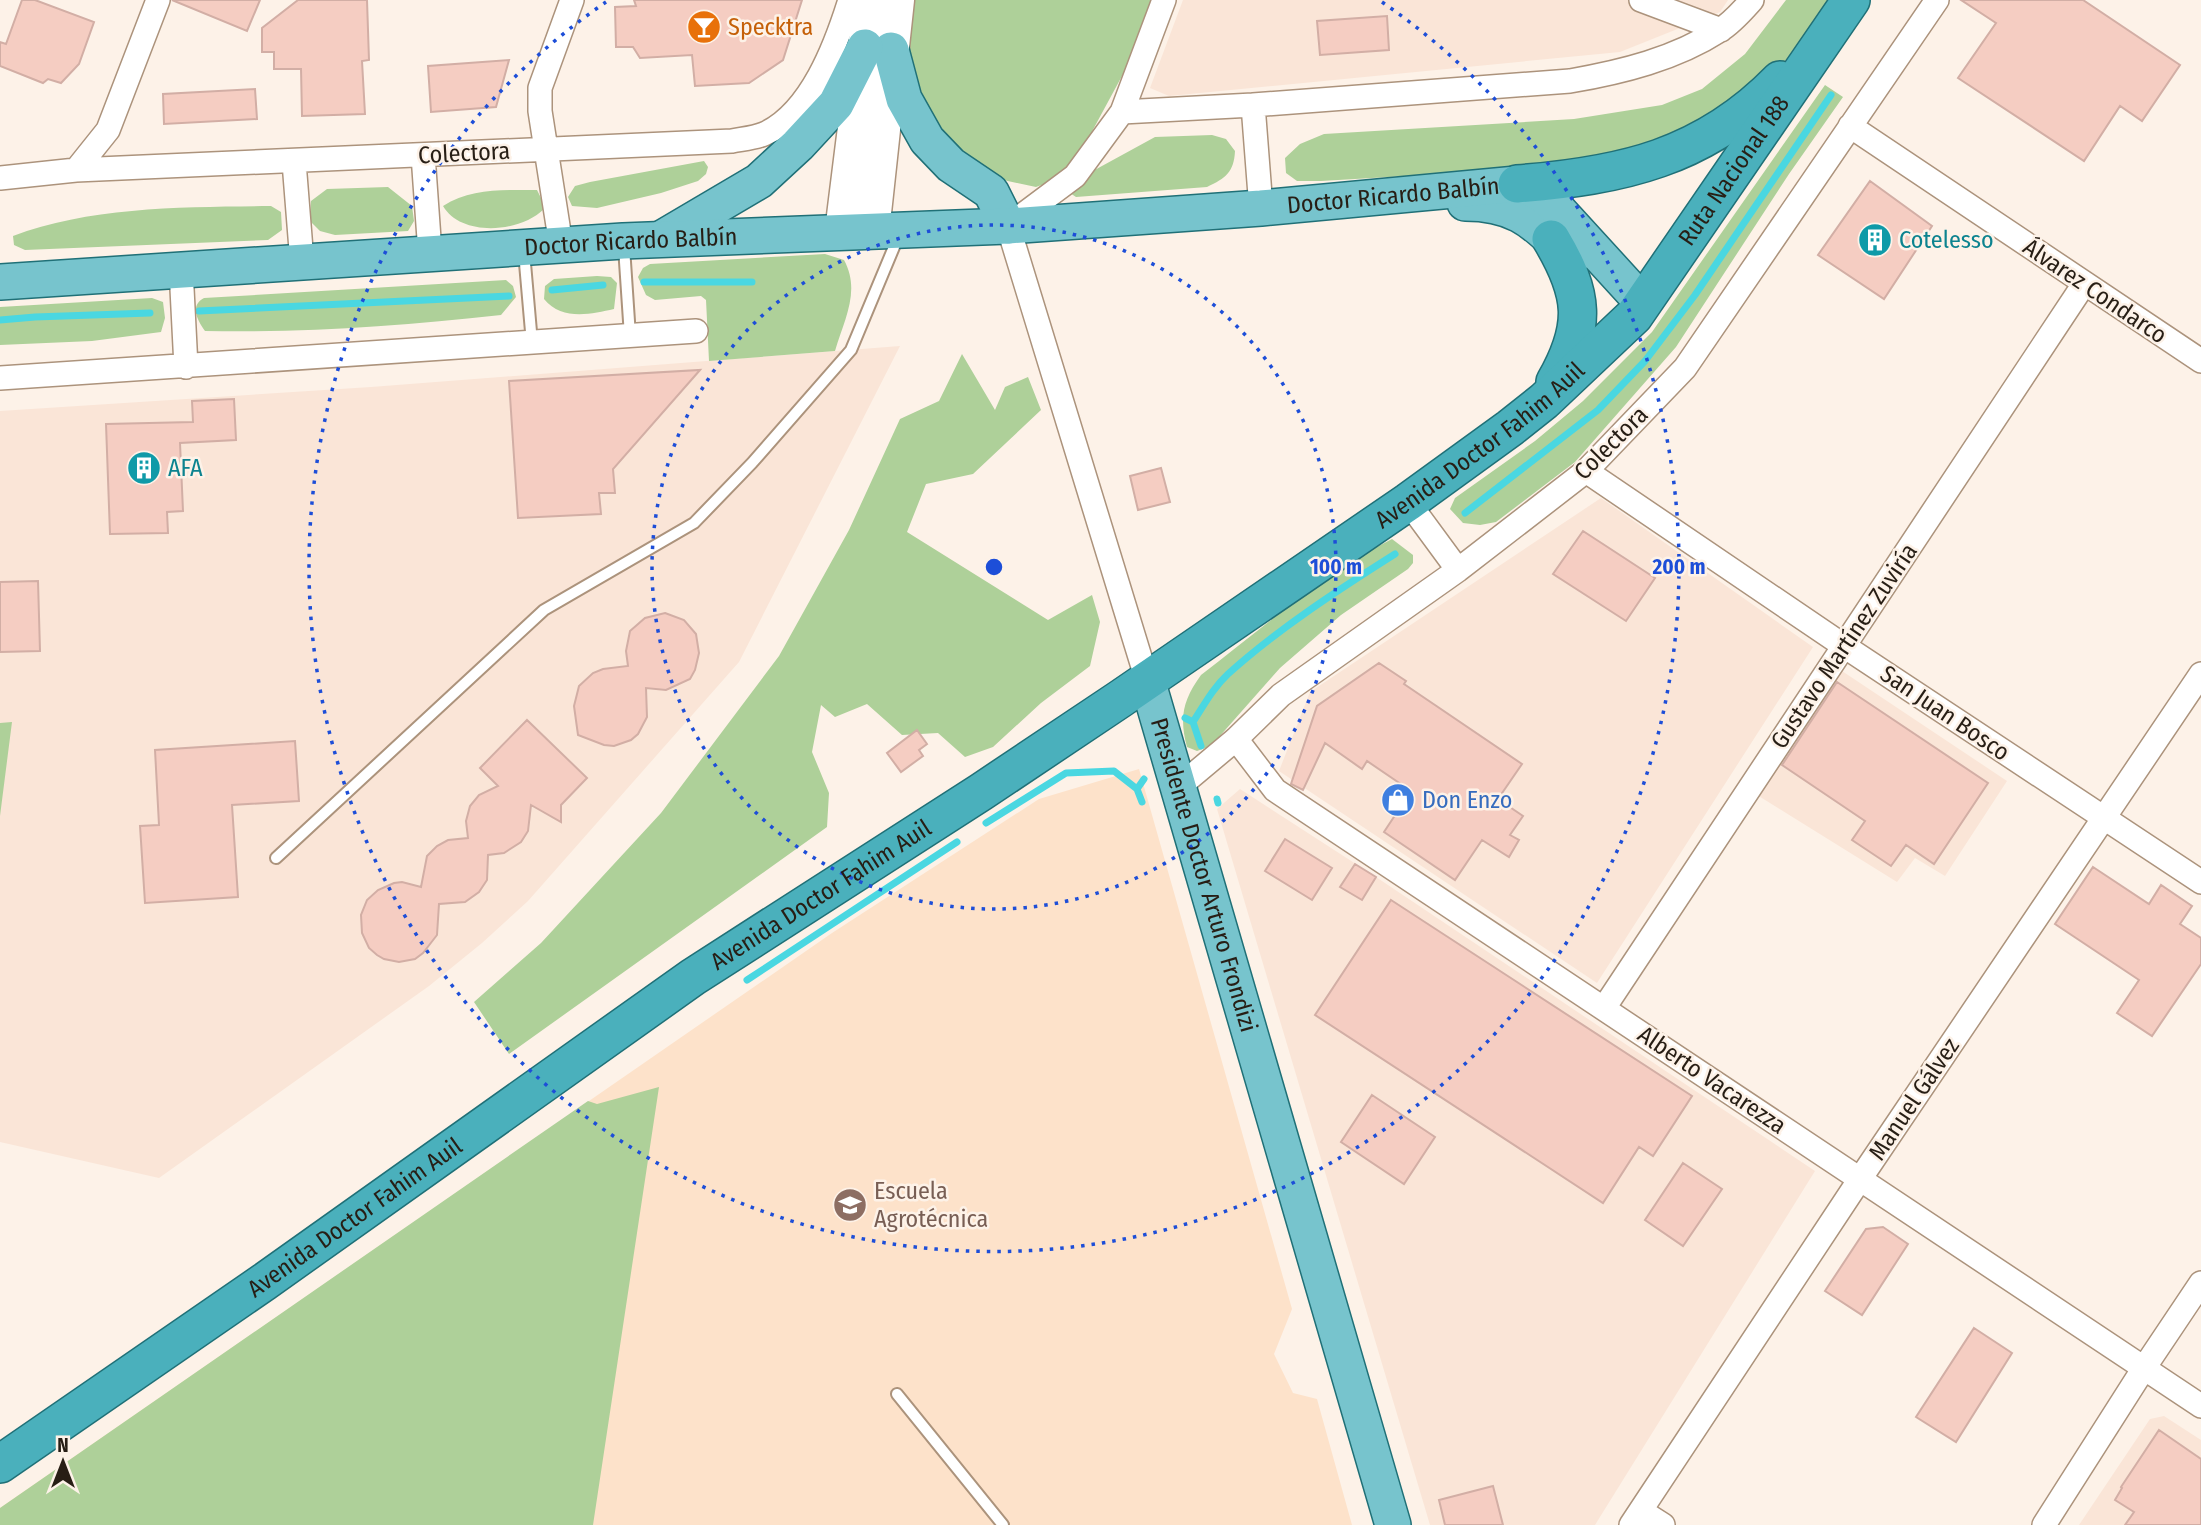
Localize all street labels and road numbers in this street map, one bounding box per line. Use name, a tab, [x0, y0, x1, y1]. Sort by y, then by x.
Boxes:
street label: Ruta Nacional 188	[1673, 90, 1795, 251]
street label: Colectora	[417, 137, 511, 169]
street label: Doctor Ricardo Balbín	[1286, 172, 1501, 220]
street label: Doctor Ricardo Balbín	[523, 223, 738, 261]
street label: Álvarez Condarco	[2018, 232, 2173, 349]
street label: Avenida Doctor Fahim Auil	[1370, 356, 1590, 534]
street label: Colectora	[1569, 401, 1653, 485]
street label: Gustavo Martínez Zuviría	[1765, 538, 1923, 754]
street label: San Juan Bosco	[1875, 660, 2015, 766]
street label: Presidente Doctor Arturo Frondizi	[1145, 715, 1263, 1035]
street label: Avenida Doctor Fahim Auil	[705, 814, 936, 976]
street label: Alberto Vacarezza	[1633, 1020, 1791, 1140]
street label: Manuel Gálvez	[1863, 1033, 1965, 1165]
street label: Avenida Doctor Fahim Auil	[242, 1132, 467, 1303]

